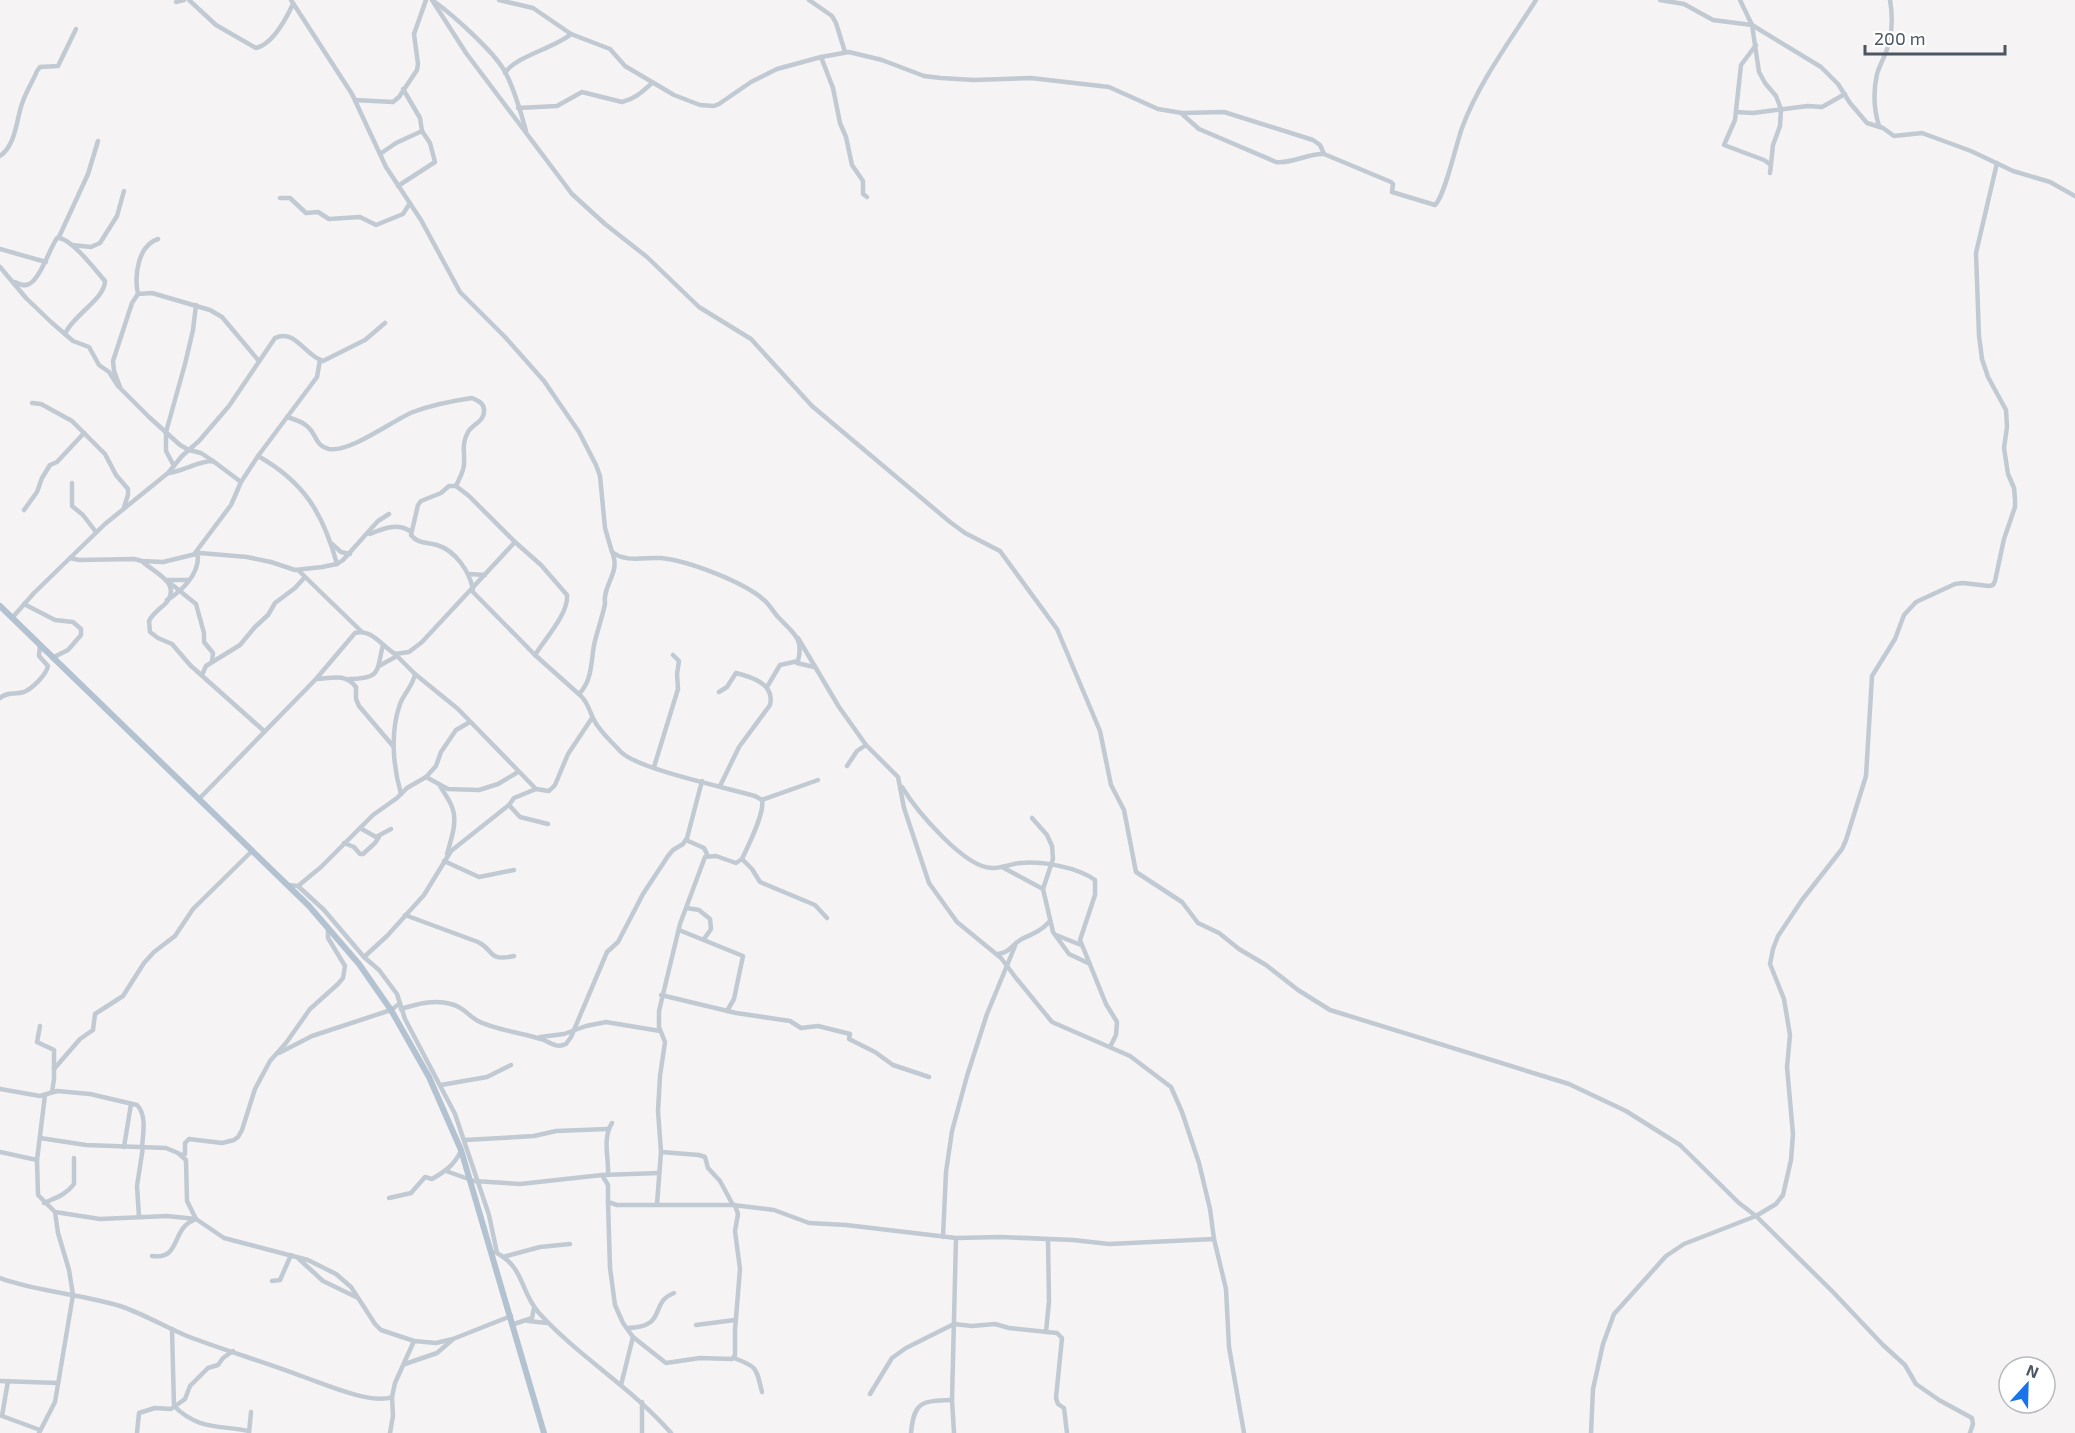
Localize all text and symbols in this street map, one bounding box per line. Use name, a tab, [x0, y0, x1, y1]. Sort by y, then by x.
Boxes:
scale bar	[1865, 18, 2004, 56]
text: 200 m	[1874, 27, 1926, 49]
north arrow	[1997, 1355, 2057, 1415]
text: N	[2024, 1360, 2042, 1382]

